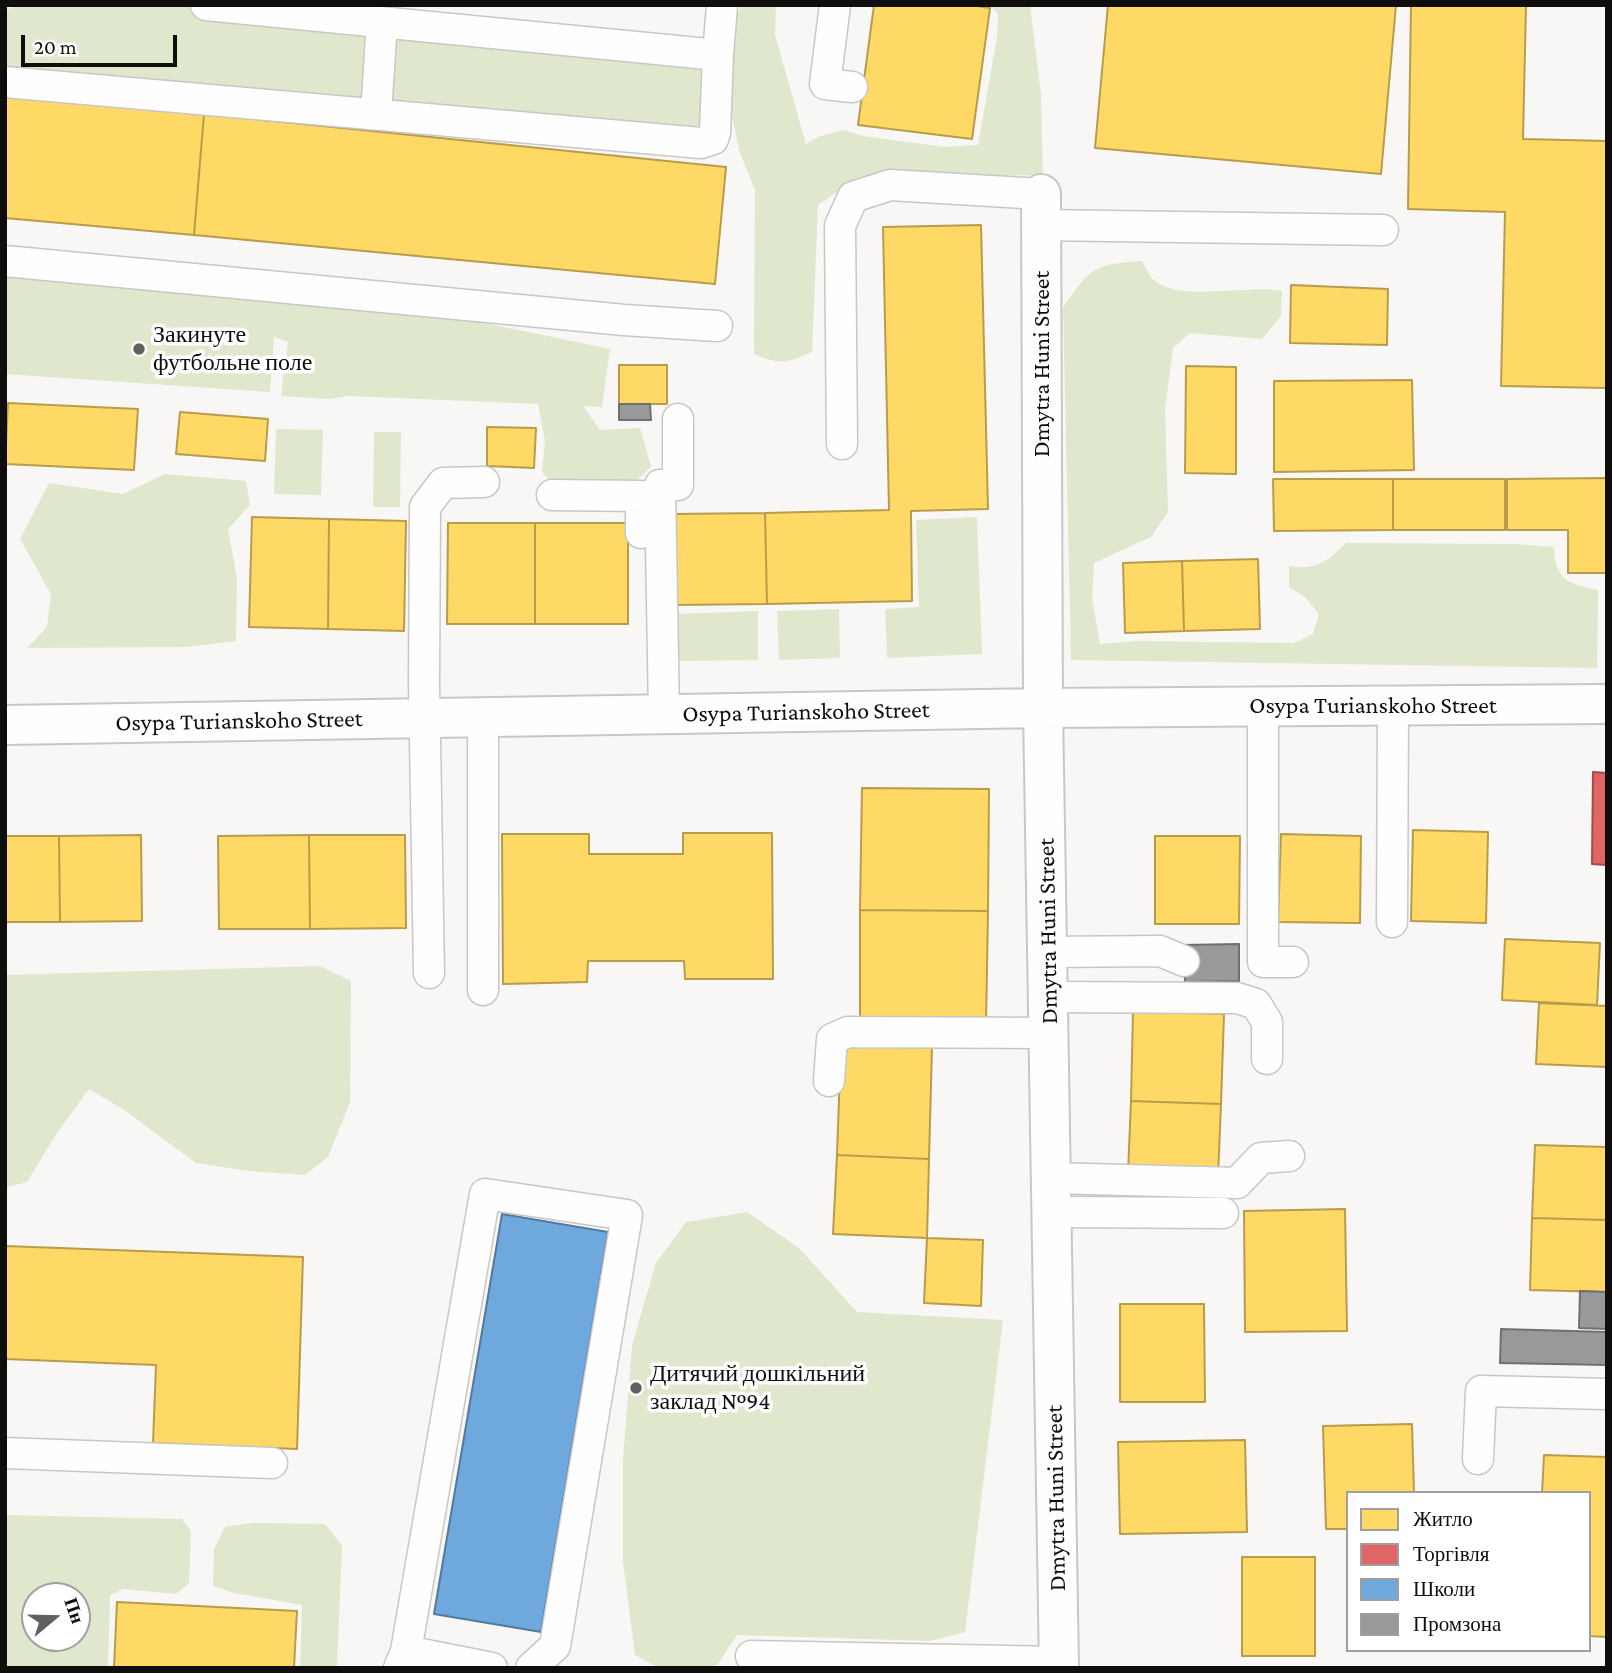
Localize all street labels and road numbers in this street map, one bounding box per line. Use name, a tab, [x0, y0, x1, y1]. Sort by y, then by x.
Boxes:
street label: Dmytra Huni Street	[1028, 271, 1056, 457]
street label: Osypa Turianskoho Street	[1249, 692, 1497, 720]
street label: Osypa Turianskoho Street	[682, 695, 930, 729]
street label: Osypa Turianskoho Street	[115, 704, 363, 738]
street label: Dmytra Huni Street	[1032, 838, 1064, 1024]
street label: Dmytra Huni Street	[1040, 1405, 1072, 1591]

